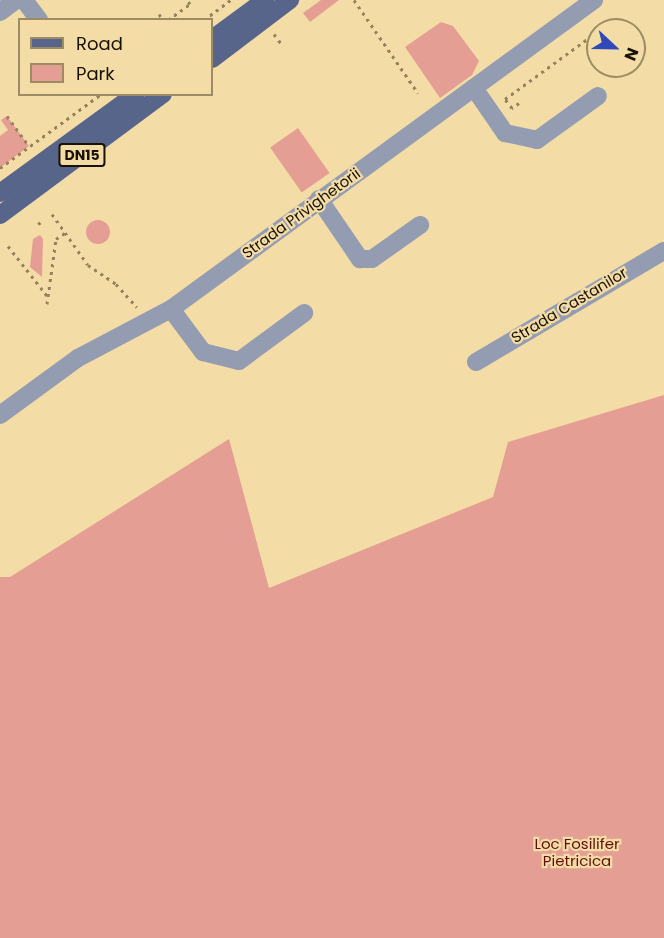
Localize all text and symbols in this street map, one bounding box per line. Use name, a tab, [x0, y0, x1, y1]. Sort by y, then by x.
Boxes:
legend	[18, 18, 213, 96]
north arrow	[586, 18, 646, 78]
text: Road	[76, 31, 123, 56]
text: N	[618, 44, 644, 64]
text: Park	[76, 61, 115, 86]
road number: DN15	[58, 144, 106, 166]
street label: Strada Privighetorii	[238, 164, 364, 262]
street label: Strada Castanilor	[508, 263, 630, 347]
park label: Loc Fosilifer Pietricica	[534, 834, 620, 869]

